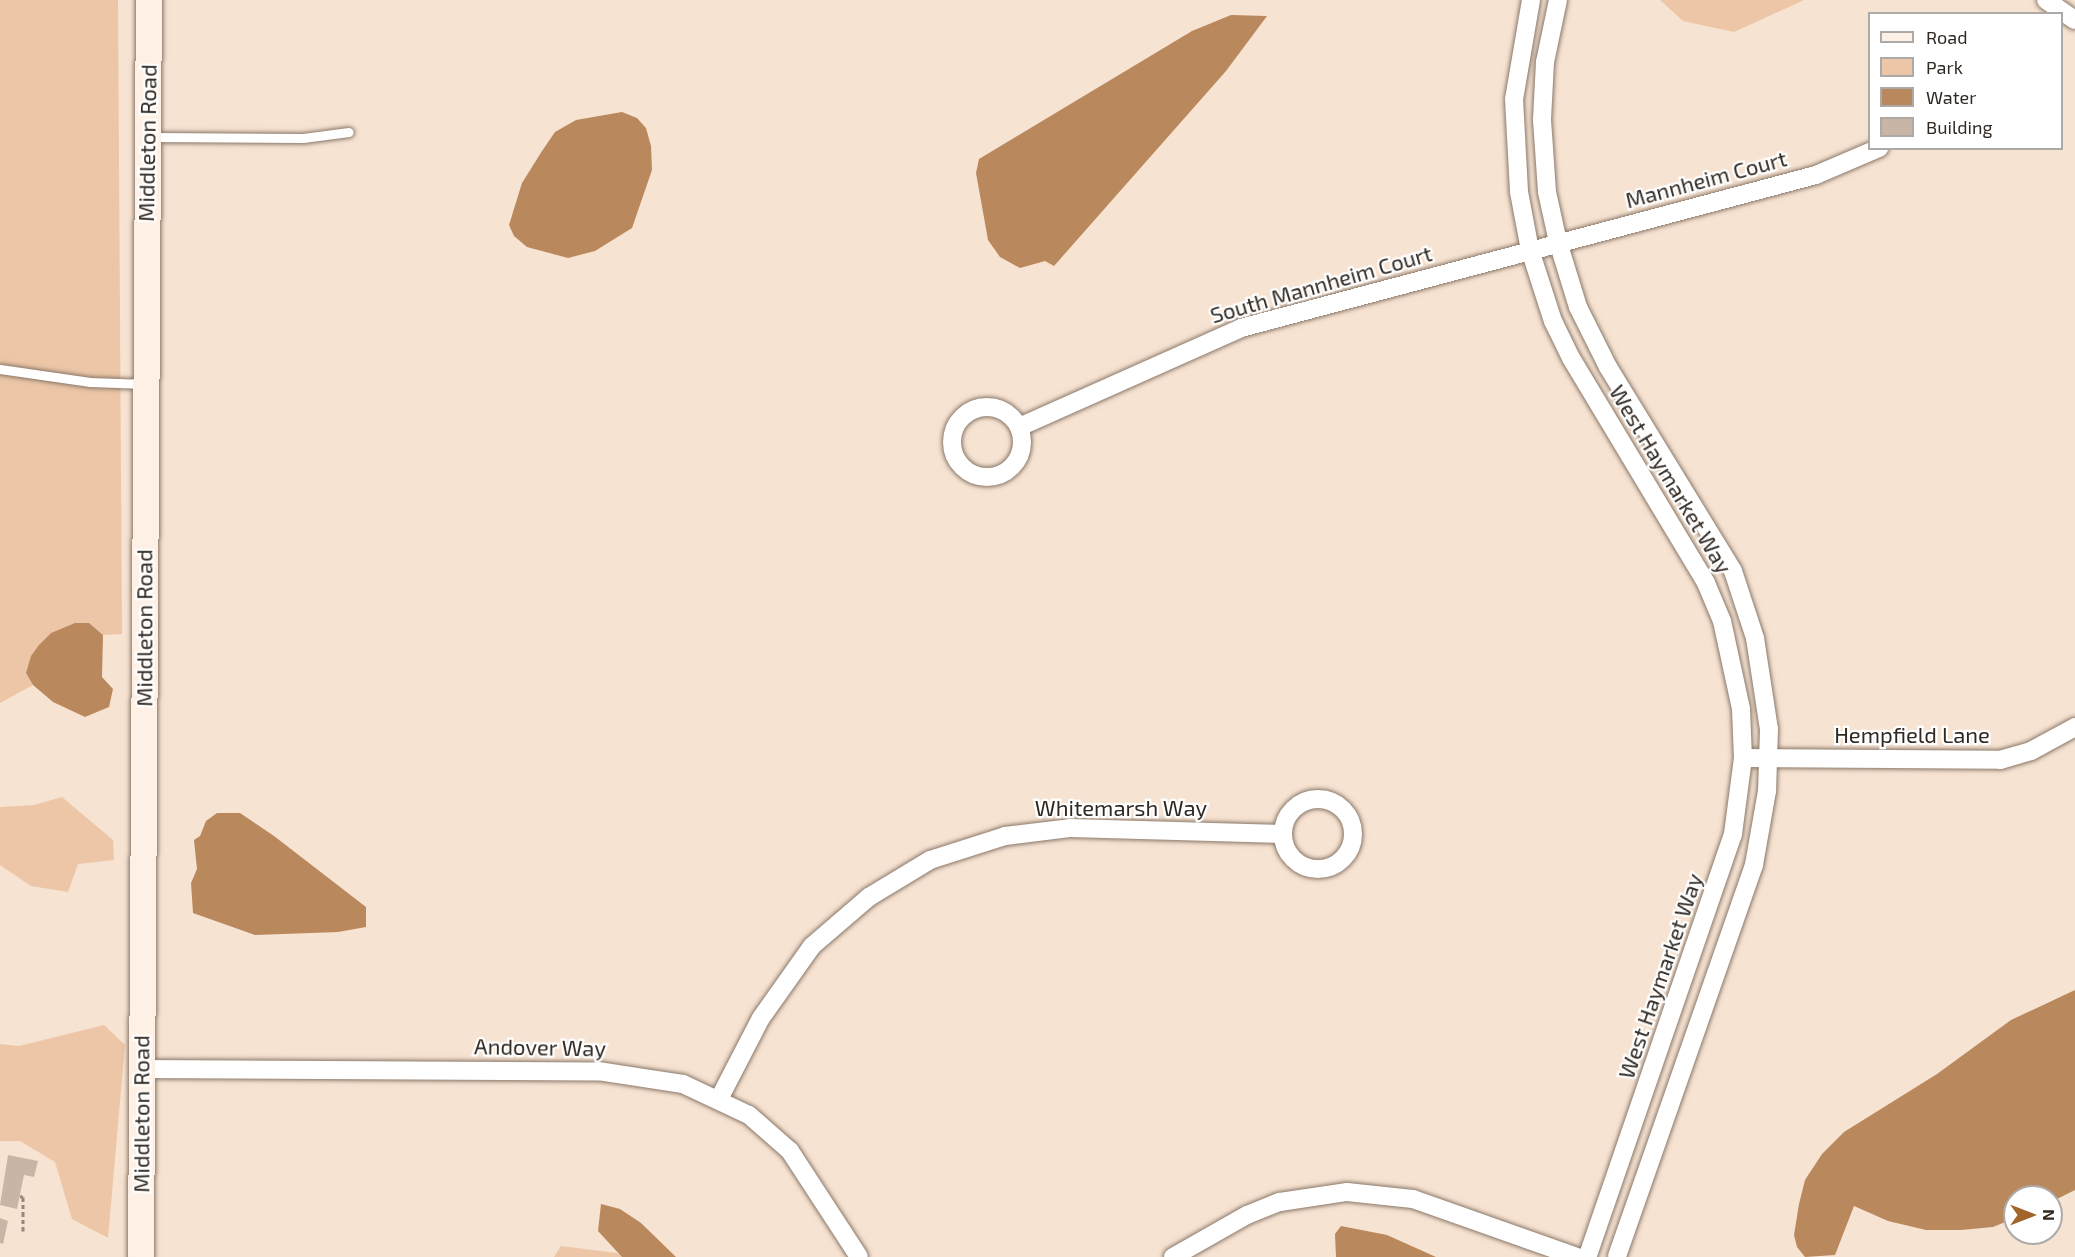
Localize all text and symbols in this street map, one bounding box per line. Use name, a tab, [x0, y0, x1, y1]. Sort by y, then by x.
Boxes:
legend	[1868, 12, 2063, 150]
text: Road	[1926, 26, 1967, 48]
text: Park	[1926, 56, 1963, 78]
street label: Middleton Road	[132, 64, 162, 222]
text: Water	[1926, 86, 1976, 108]
text: Building	[1926, 116, 1993, 138]
street label: Mannheim Court	[1622, 145, 1790, 213]
street label: South Mannheim Court	[1207, 240, 1435, 328]
street label: West Haymarket Way	[1604, 380, 1738, 578]
street label: Middleton Road	[131, 549, 157, 707]
street label: Hempfield Lane	[1834, 722, 1990, 748]
street label: Whitemarsh Way	[1035, 795, 1207, 821]
street label: West Haymarket Way	[1612, 870, 1708, 1082]
street label: Andover Way	[473, 1033, 607, 1061]
street label: Middleton Road	[128, 1035, 154, 1193]
north arrow	[2003, 1185, 2063, 1245]
text: N	[2040, 1209, 2059, 1221]

